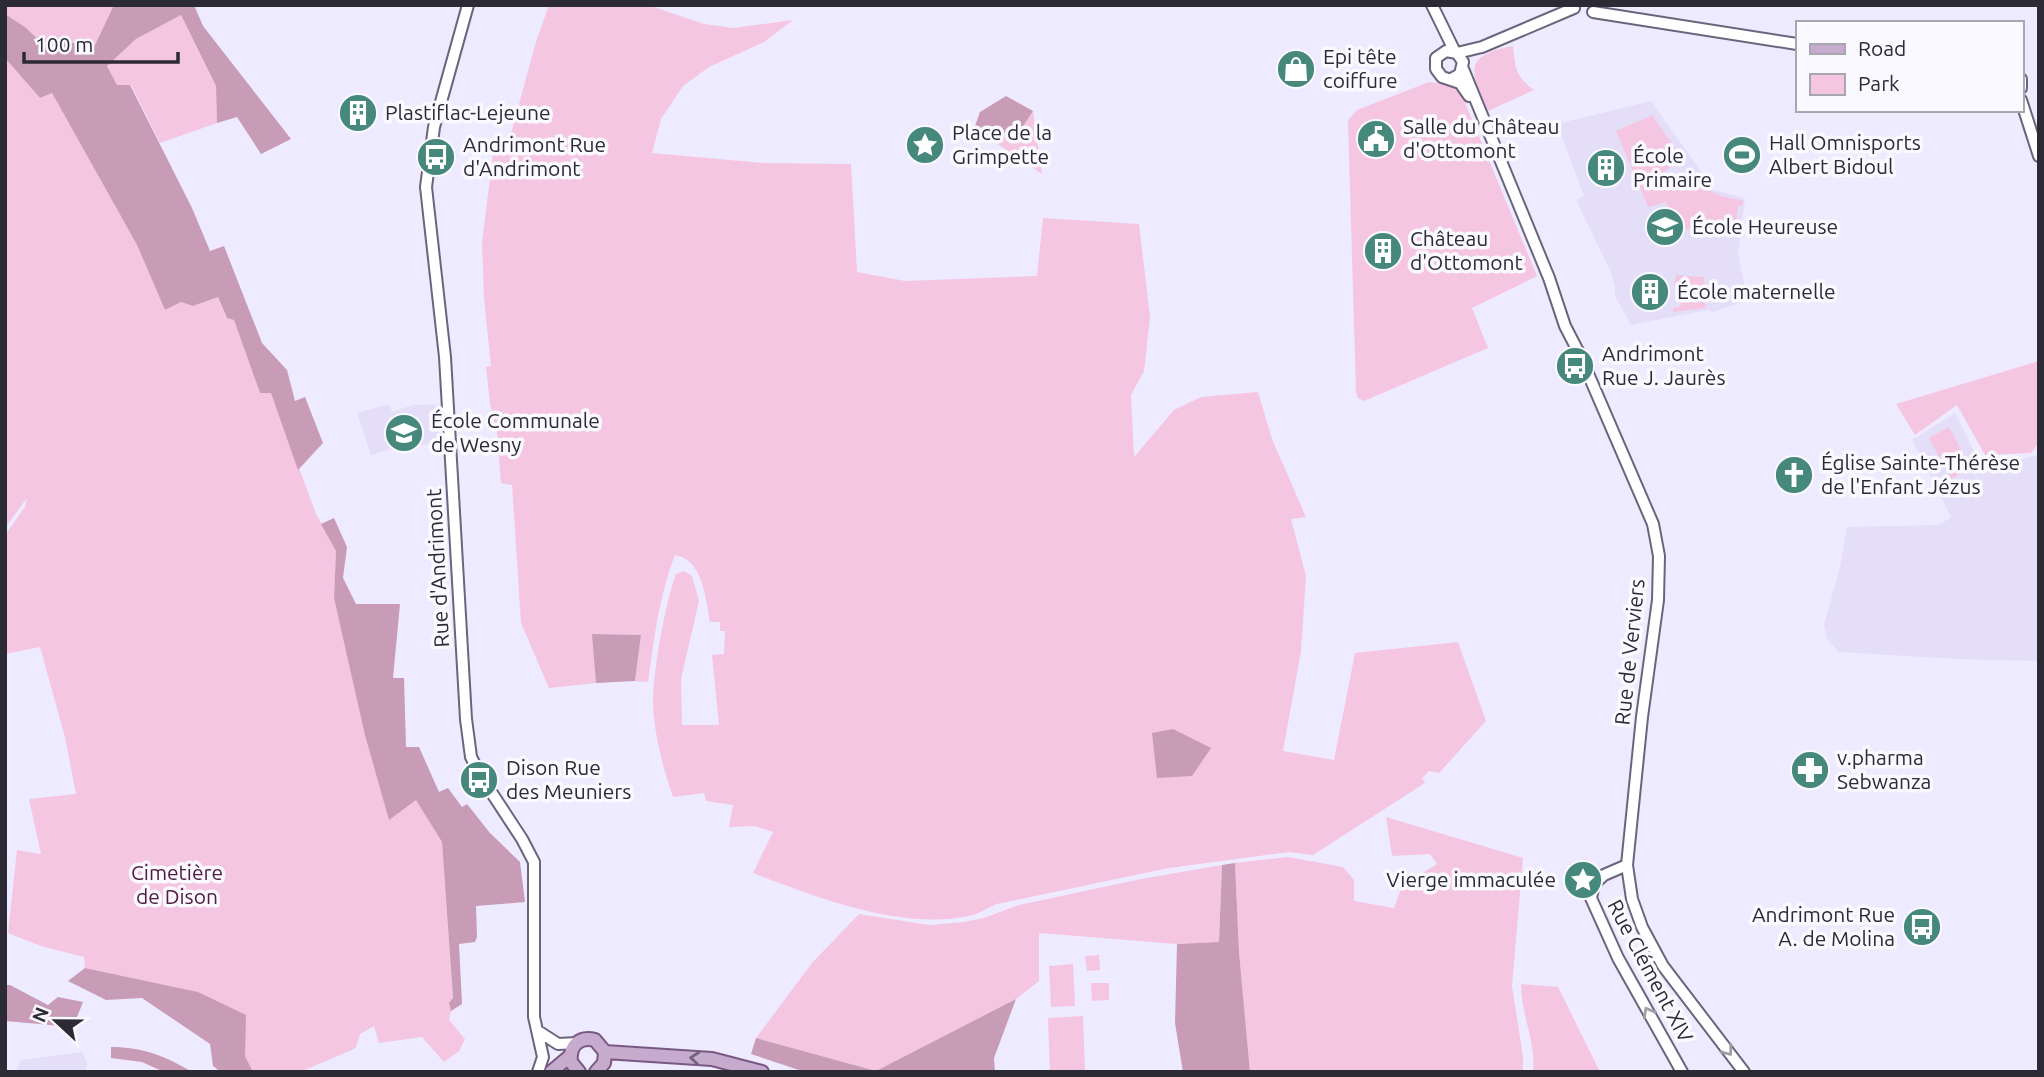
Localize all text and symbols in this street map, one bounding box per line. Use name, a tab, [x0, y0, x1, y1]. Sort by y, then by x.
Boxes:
scale bar	[24, 21, 178, 65]
legend	[1796, 21, 2023, 112]
text: 100 m	[35, 32, 93, 56]
text: Road	[1858, 36, 1906, 60]
place label: Epi tête coiffure	[1323, 44, 1398, 92]
shop icon: Epi tête coiffure	[1275, 48, 1317, 90]
text: Park	[1858, 71, 1900, 95]
building icon: Plastiflac-Lejeune	[337, 92, 379, 134]
place label: Plastiflac-Lejeune	[385, 100, 551, 124]
place label: Salle du Château d'Ottomont	[1403, 114, 1560, 162]
public building icon: Salle du Château d'Ottomont	[1355, 118, 1397, 160]
place label: Place de la Grimpette	[952, 120, 1052, 168]
place icon: Place de la Grimpette	[904, 124, 946, 166]
place label: Hall Omnisports Albert Bidoul	[1769, 130, 1921, 178]
place label: Andrimont Rue d'Andrimont	[463, 132, 606, 180]
sports icon: Hall Omnisports Albert Bidoul	[1721, 134, 1763, 176]
bus stop icon: Andrimont Rue d'Andrimont	[415, 136, 457, 178]
place label: École Primaire	[1633, 143, 1712, 191]
building icon: École Primaire	[1585, 147, 1627, 189]
school or university icon: École Heureuse	[1644, 206, 1686, 248]
place label: École Heureuse	[1692, 214, 1838, 238]
place label: Château d'Ottomont	[1410, 226, 1523, 274]
building icon: Château d'Ottomont	[1362, 230, 1404, 272]
building icon: École maternelle	[1629, 271, 1671, 313]
place label: École maternelle	[1677, 279, 1836, 303]
place label: Andrimont Rue J. Jaurès	[1602, 341, 1726, 389]
bus stop icon: Andrimont Rue J. Jaurès	[1554, 345, 1596, 387]
place label: École Communale de Wesny	[431, 408, 600, 456]
school or university icon: École Communale de Wesny	[383, 412, 425, 454]
place label: Église Sainte-Thérèse de l'Enfant Jézus	[1821, 450, 2020, 498]
church icon: Église Sainte-Thérèse de l'Enfant Jézus	[1773, 454, 1815, 496]
street label: Rue d'Andrimont	[421, 488, 453, 648]
street label: Rue de Verviers	[1609, 578, 1649, 726]
place label: v.pharma Sebwanza	[1837, 745, 1931, 793]
pharmacy icon: v.pharma Sebwanza	[1789, 749, 1831, 791]
place label: Dison Rue des Meuniers	[506, 755, 631, 803]
bus stop icon: Dison Rue des Meuniers	[458, 759, 500, 801]
place icon: Vierge immaculée	[1562, 859, 1604, 901]
park label: Cimetière de Dison	[131, 860, 223, 908]
place label: Vierge immaculée	[1386, 867, 1556, 891]
street label: Rue Clément XIV	[1603, 895, 1699, 1046]
place label: Andrimont Rue A. de Molina	[1752, 902, 1895, 950]
bus stop icon: Andrimont Rue A. de Molina	[1901, 906, 1943, 948]
north arrow	[21, 986, 91, 1056]
text: N	[27, 1004, 53, 1025]
one-way arrow	[1643, 1007, 1656, 1020]
one-way arrow	[1719, 1043, 1732, 1055]
one-way arrow	[690, 1051, 701, 1066]

